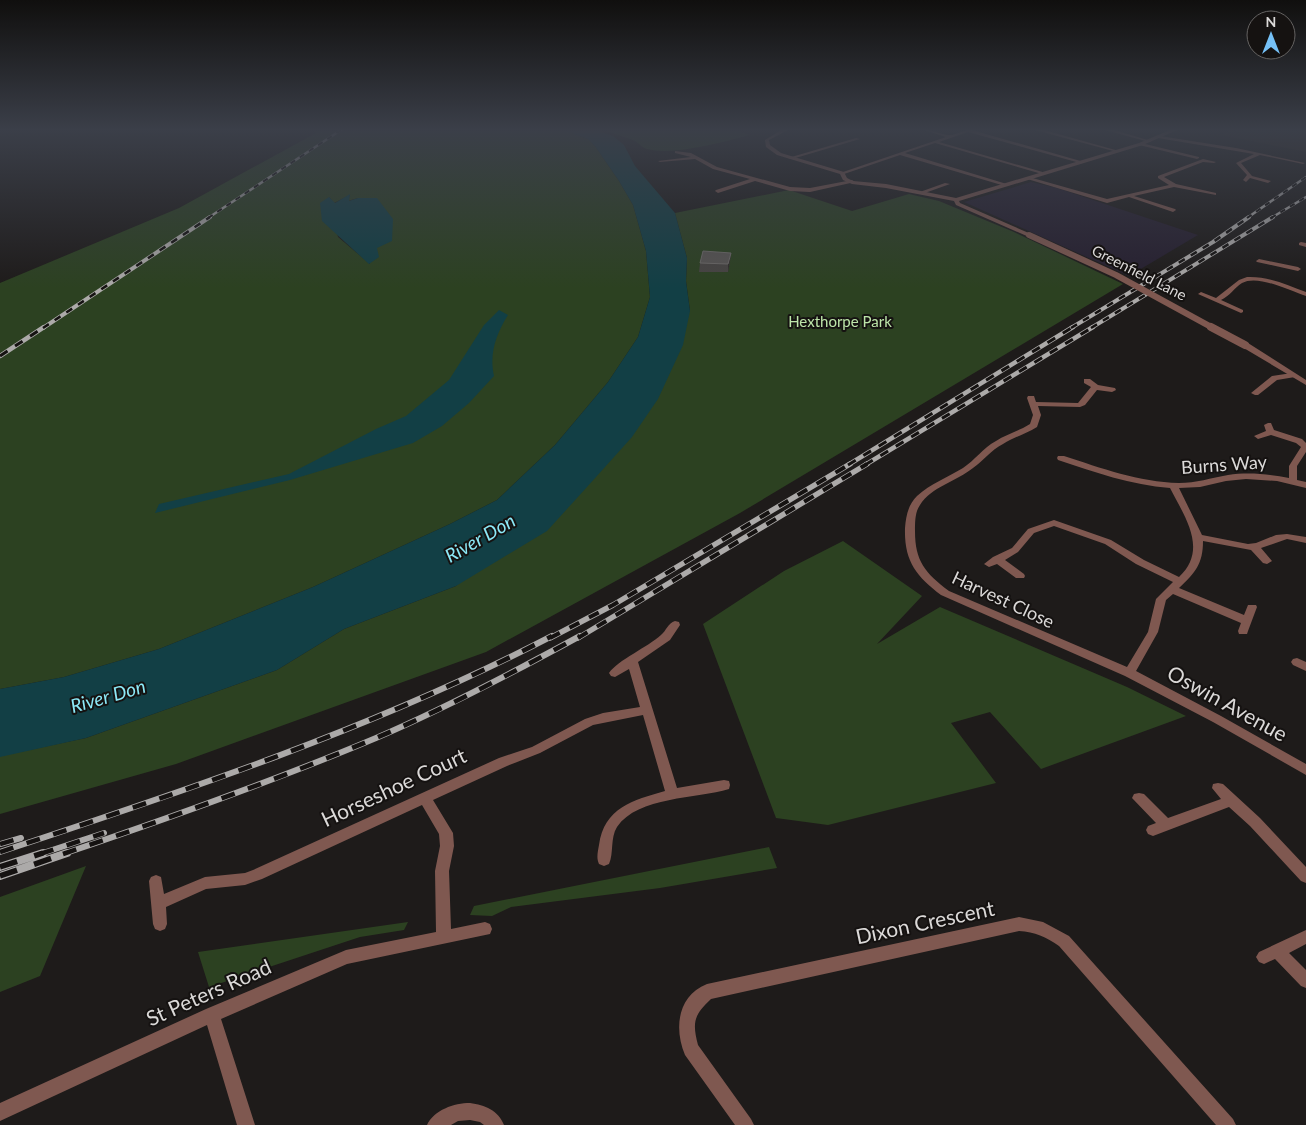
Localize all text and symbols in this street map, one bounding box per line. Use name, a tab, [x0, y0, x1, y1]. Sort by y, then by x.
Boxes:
north arrow	[1246, 10, 1296, 60]
text: N	[1266, 13, 1276, 30]
street label: Greenfield Lane	[1089, 241, 1190, 304]
park label: Hexthorpe Park	[788, 312, 892, 330]
street label: Burns Way	[1180, 450, 1268, 478]
water label: River Don	[441, 508, 519, 567]
street label: Harvest Close	[949, 566, 1058, 632]
street label: Oswin Avenue	[1163, 659, 1292, 746]
water label: River Don	[68, 674, 148, 717]
street label: Horseshoe Court	[317, 742, 470, 831]
street label: Dixon Crescent	[853, 895, 997, 948]
street label: St Peters Road	[142, 953, 275, 1030]

